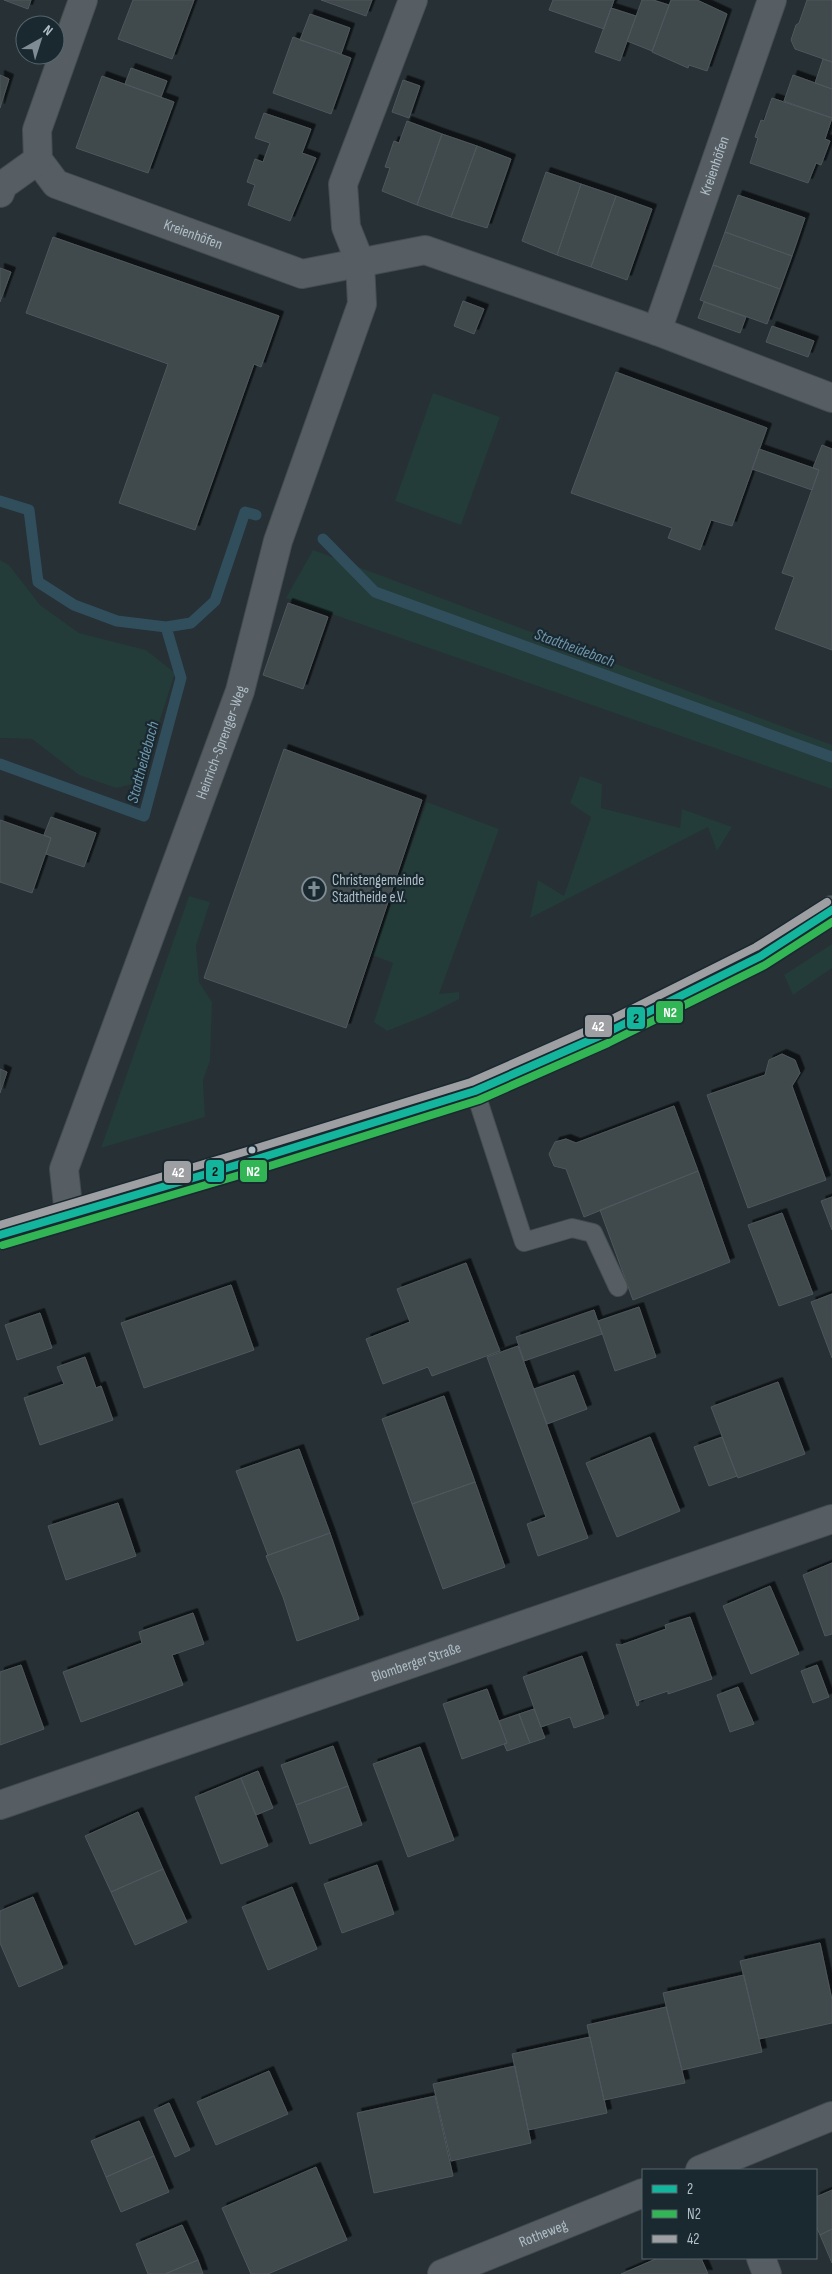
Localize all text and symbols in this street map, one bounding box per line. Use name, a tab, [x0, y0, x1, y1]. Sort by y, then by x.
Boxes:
north arrow	[15, 15, 65, 65]
text: N	[40, 21, 56, 39]
street label: Kreienhöfen	[696, 134, 734, 198]
street label: Kreienhöfen	[161, 215, 225, 254]
water label: Stadtheidebach	[532, 625, 617, 672]
street label: Heinrich-Sprenger-Weg	[192, 684, 251, 802]
water label: Stadtheidebach	[123, 719, 164, 805]
place label: Christengemeinde Stadtheide e.V.	[332, 871, 424, 907]
church icon: Christengemeinde Stadtheide e.V.	[301, 876, 327, 902]
line badge: N2	[655, 1000, 684, 1024]
text: N2	[663, 1004, 677, 1021]
line badge: 2	[626, 1006, 646, 1030]
text: 2	[633, 1010, 639, 1027]
line badge: 42	[584, 1014, 613, 1038]
text: 42	[592, 1018, 604, 1035]
unlabelled marker	[247, 1145, 257, 1155]
line badge: 2	[205, 1159, 225, 1183]
line badge: N2	[239, 1159, 268, 1183]
line badge: 42	[163, 1160, 192, 1184]
text: 2	[212, 1163, 218, 1180]
text: N2	[246, 1163, 260, 1180]
text: 42	[172, 1164, 184, 1181]
street label: Blomberger Straße	[369, 1638, 464, 1687]
legend	[642, 2169, 817, 2259]
text: 2	[687, 2180, 693, 2199]
text: N2	[687, 2205, 701, 2224]
street label: Rotheweg	[516, 2215, 570, 2252]
text: 42	[687, 2230, 700, 2249]

